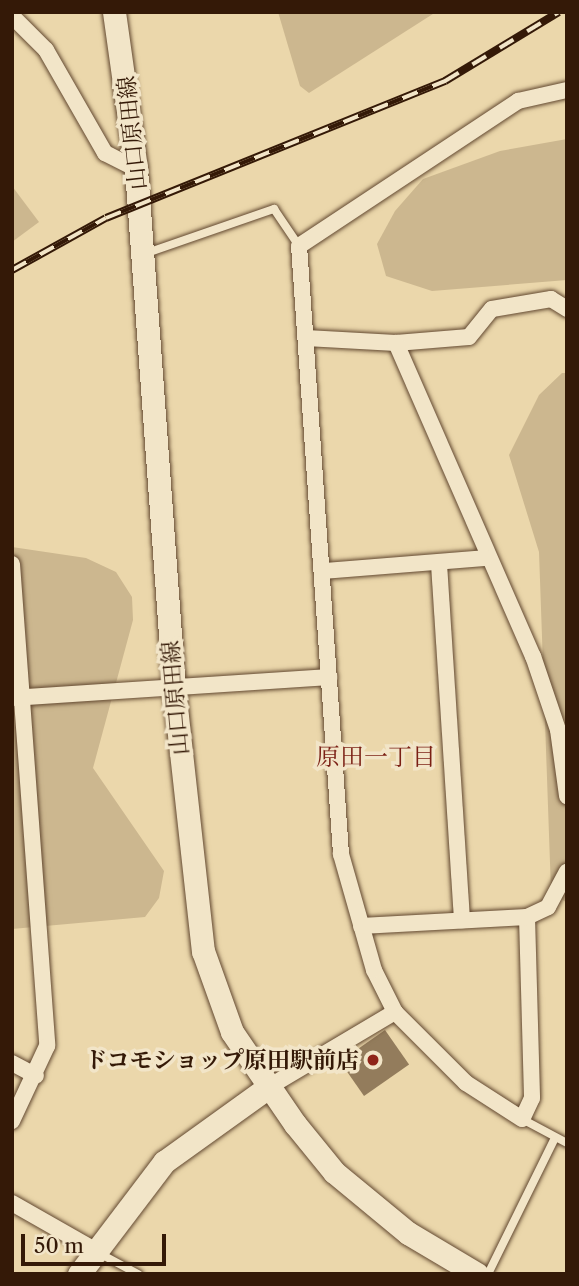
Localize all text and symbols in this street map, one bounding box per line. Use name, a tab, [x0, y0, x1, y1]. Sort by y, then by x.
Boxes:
street label: 山口原田線	[112, 74, 152, 192]
street label: 山口原田線	[156, 640, 194, 756]
district label: 原田一丁目	[316, 743, 436, 771]
place label: ドコモショップ原田駅前店	[83, 1046, 359, 1074]
marker: ドコモショップ原田駅前店	[365, 1052, 381, 1068]
scale bar	[24, 1220, 170, 1264]
text: 50 m	[34, 1233, 84, 1258]

